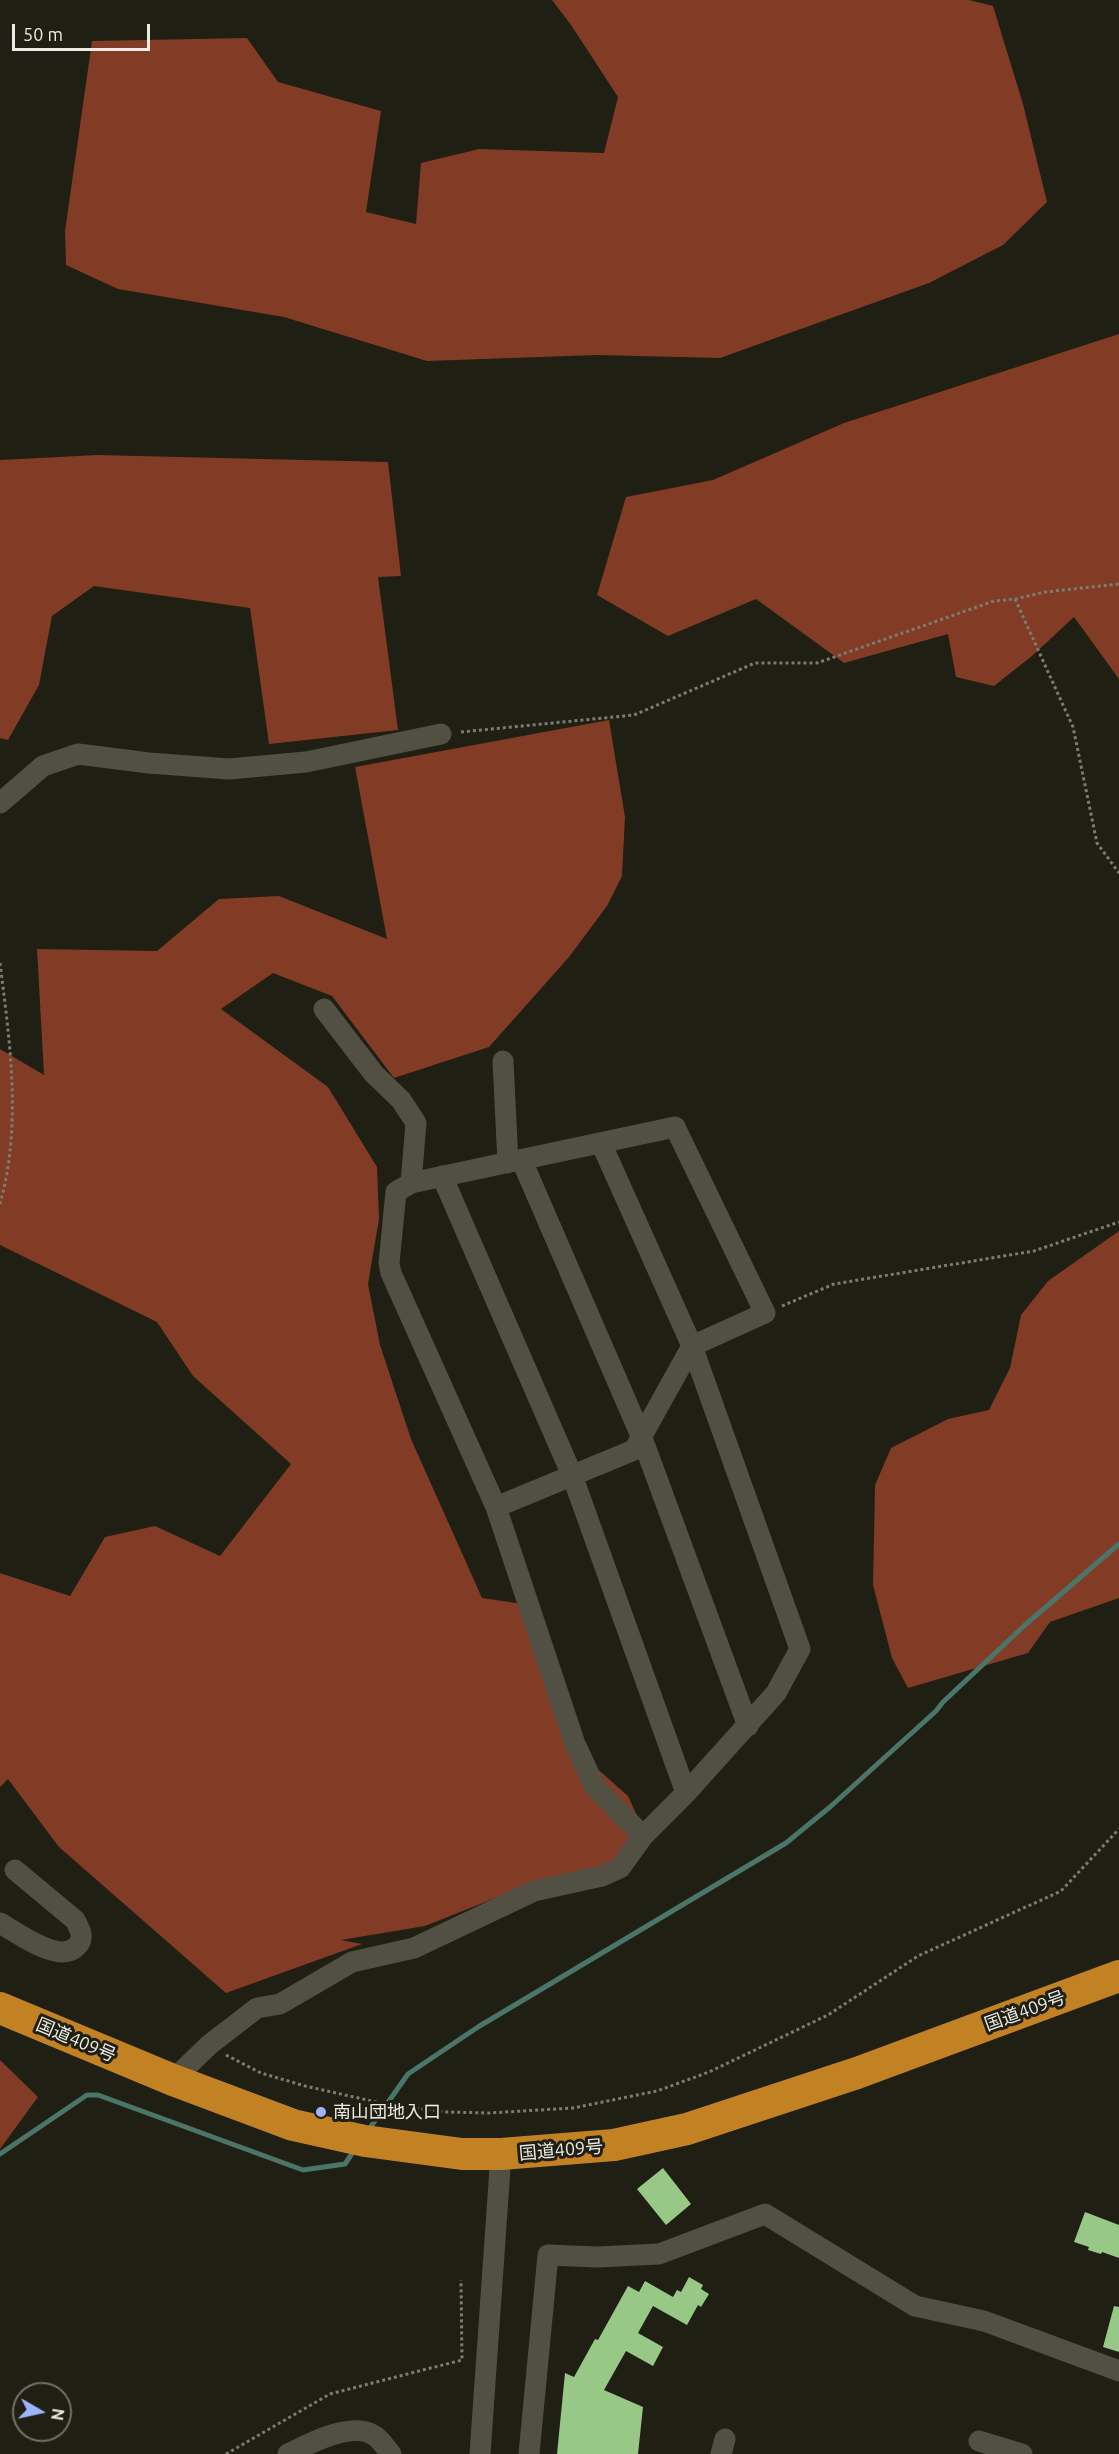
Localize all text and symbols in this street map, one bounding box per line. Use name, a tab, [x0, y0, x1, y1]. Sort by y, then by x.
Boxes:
scale bar	[15, 12, 153, 50]
text: 50 m	[23, 24, 63, 44]
street label: 国道409号	[982, 1986, 1068, 2036]
street label: 国道409号	[33, 2014, 119, 2066]
place label: 南山団地入口	[333, 2101, 441, 2123]
marker: 南山団地入口	[314, 2105, 328, 2119]
street label: 国道409号	[518, 2136, 604, 2164]
north arrow	[12, 2382, 72, 2442]
text: N	[48, 2407, 68, 2422]

